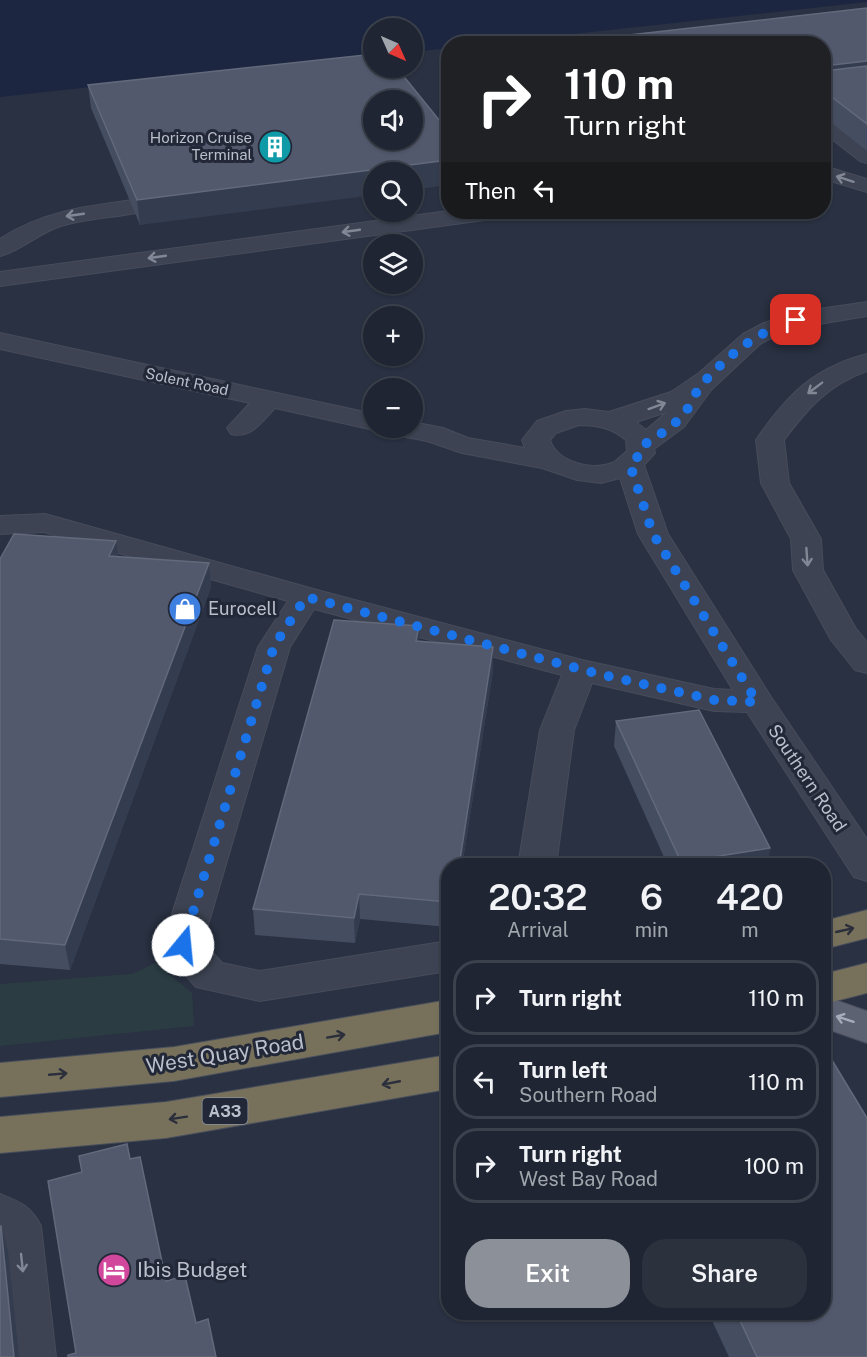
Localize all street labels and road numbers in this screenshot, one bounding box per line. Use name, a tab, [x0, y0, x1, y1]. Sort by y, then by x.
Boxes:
street label: Solent Road	[144, 364, 230, 399]
street label: Southern Road	[764, 720, 851, 835]
street label: West Quay Road	[144, 1029, 306, 1078]
road number: A33	[202, 1098, 248, 1124]

